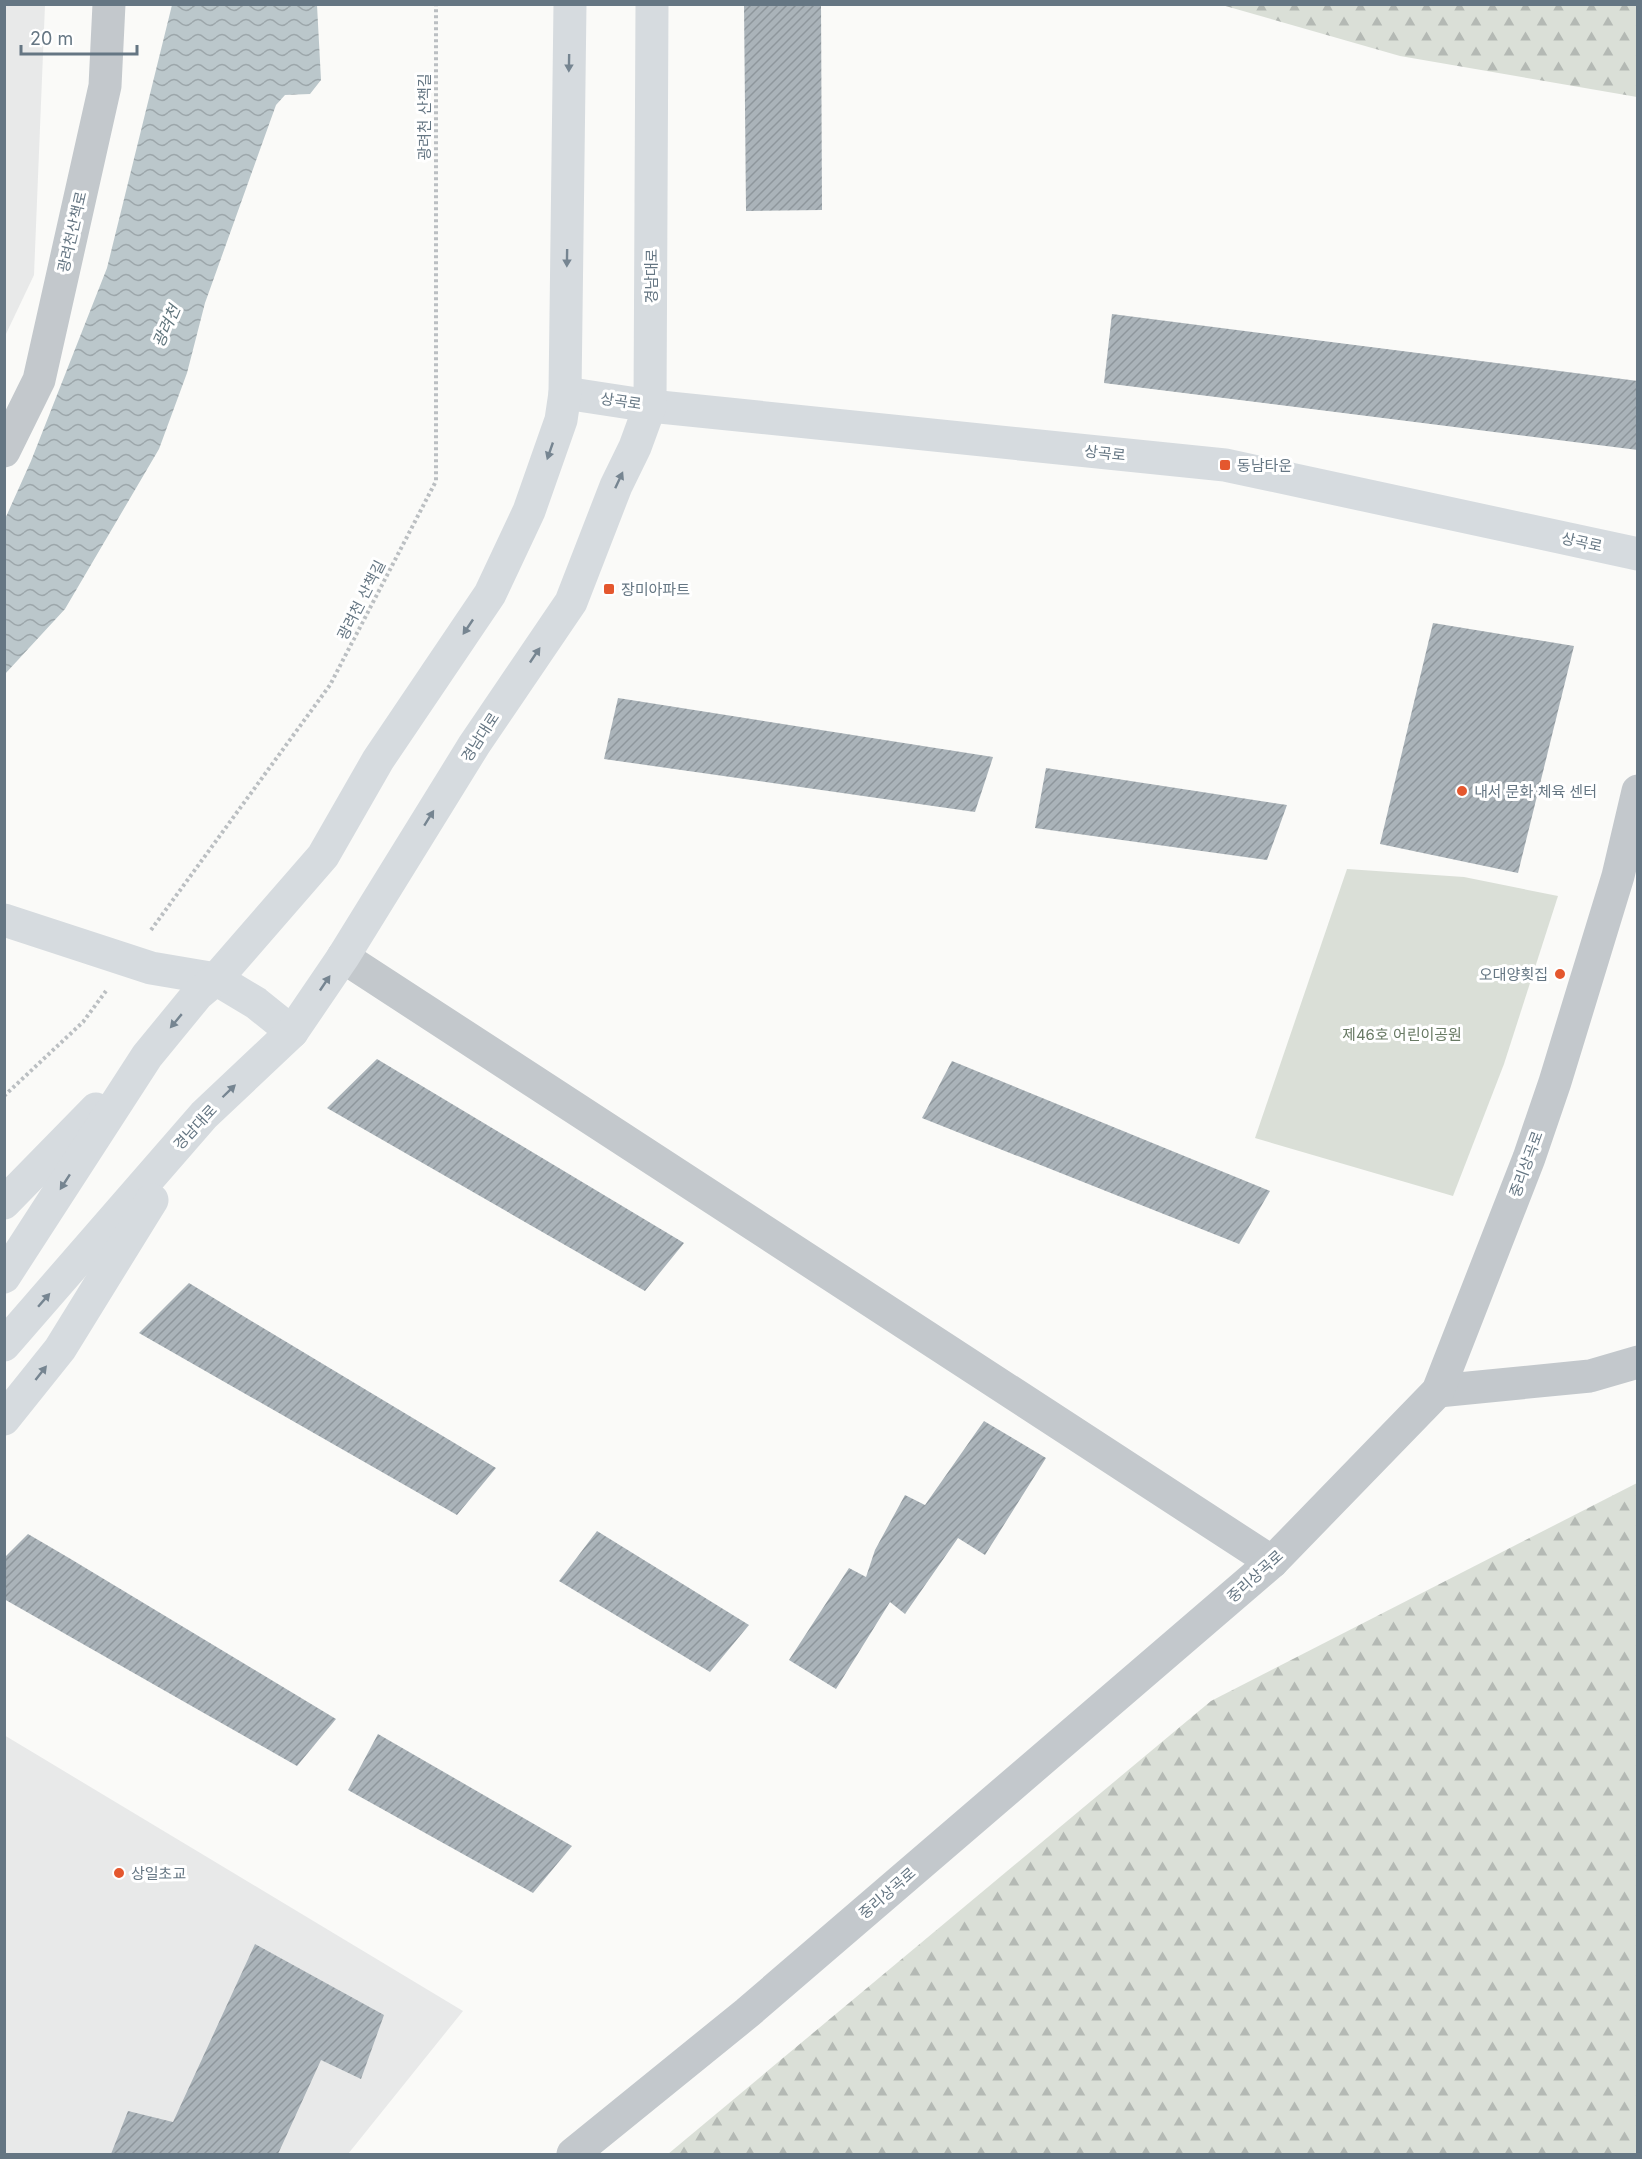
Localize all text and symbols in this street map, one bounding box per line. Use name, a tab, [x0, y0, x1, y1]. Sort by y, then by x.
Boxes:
scale bar	[21, 18, 136, 56]
text: 20 m	[30, 28, 73, 49]
one-way arrow	[564, 53, 574, 72]
street label: 광려천 산책길	[415, 73, 434, 161]
street label: 광려천산책로	[53, 190, 91, 274]
one-way arrow	[562, 248, 572, 267]
street label: 경남대로	[642, 248, 661, 304]
water label: 광려천	[148, 300, 185, 350]
street label: 상곡로	[599, 389, 643, 413]
street label: 상곡로	[1083, 441, 1127, 465]
one-way arrow	[545, 442, 554, 460]
place label: 동남타운	[1237, 456, 1292, 475]
marker: 동남타운	[1218, 458, 1232, 472]
one-way arrow	[614, 472, 623, 489]
street label: 상곡로	[1560, 528, 1604, 556]
street label: 광려천 산책길	[333, 557, 389, 643]
place label: 장미아파트	[621, 580, 690, 599]
marker: 장미아파트	[602, 582, 616, 596]
one-way arrow	[462, 618, 474, 634]
one-way arrow	[529, 647, 540, 663]
street label: 경남대로	[457, 709, 503, 765]
place label: 내서 문화 체육 센터	[1474, 782, 1597, 801]
marker: 내서 문화 체육 센터	[1455, 784, 1469, 798]
one-way arrow	[423, 810, 434, 826]
place label: 오대양횟집	[1479, 965, 1548, 984]
marker: 오대양횟집	[1553, 967, 1567, 981]
one-way arrow	[319, 976, 331, 992]
one-way arrow	[170, 1014, 182, 1029]
park label: 제46호 어린이공원	[1342, 1025, 1462, 1044]
one-way arrow	[222, 1085, 236, 1099]
street label: 경남대로	[169, 1100, 221, 1154]
street label: 중리상곡로	[1505, 1128, 1547, 1200]
one-way arrow	[60, 1174, 71, 1190]
one-way arrow	[37, 1293, 50, 1308]
one-way arrow	[34, 1366, 46, 1381]
street label: 중리상곡로	[1223, 1546, 1287, 1606]
street label: 중리상곡로	[855, 1863, 919, 1923]
place label: 상일초교	[131, 1864, 186, 1883]
marker: 상일초교	[112, 1866, 126, 1880]

